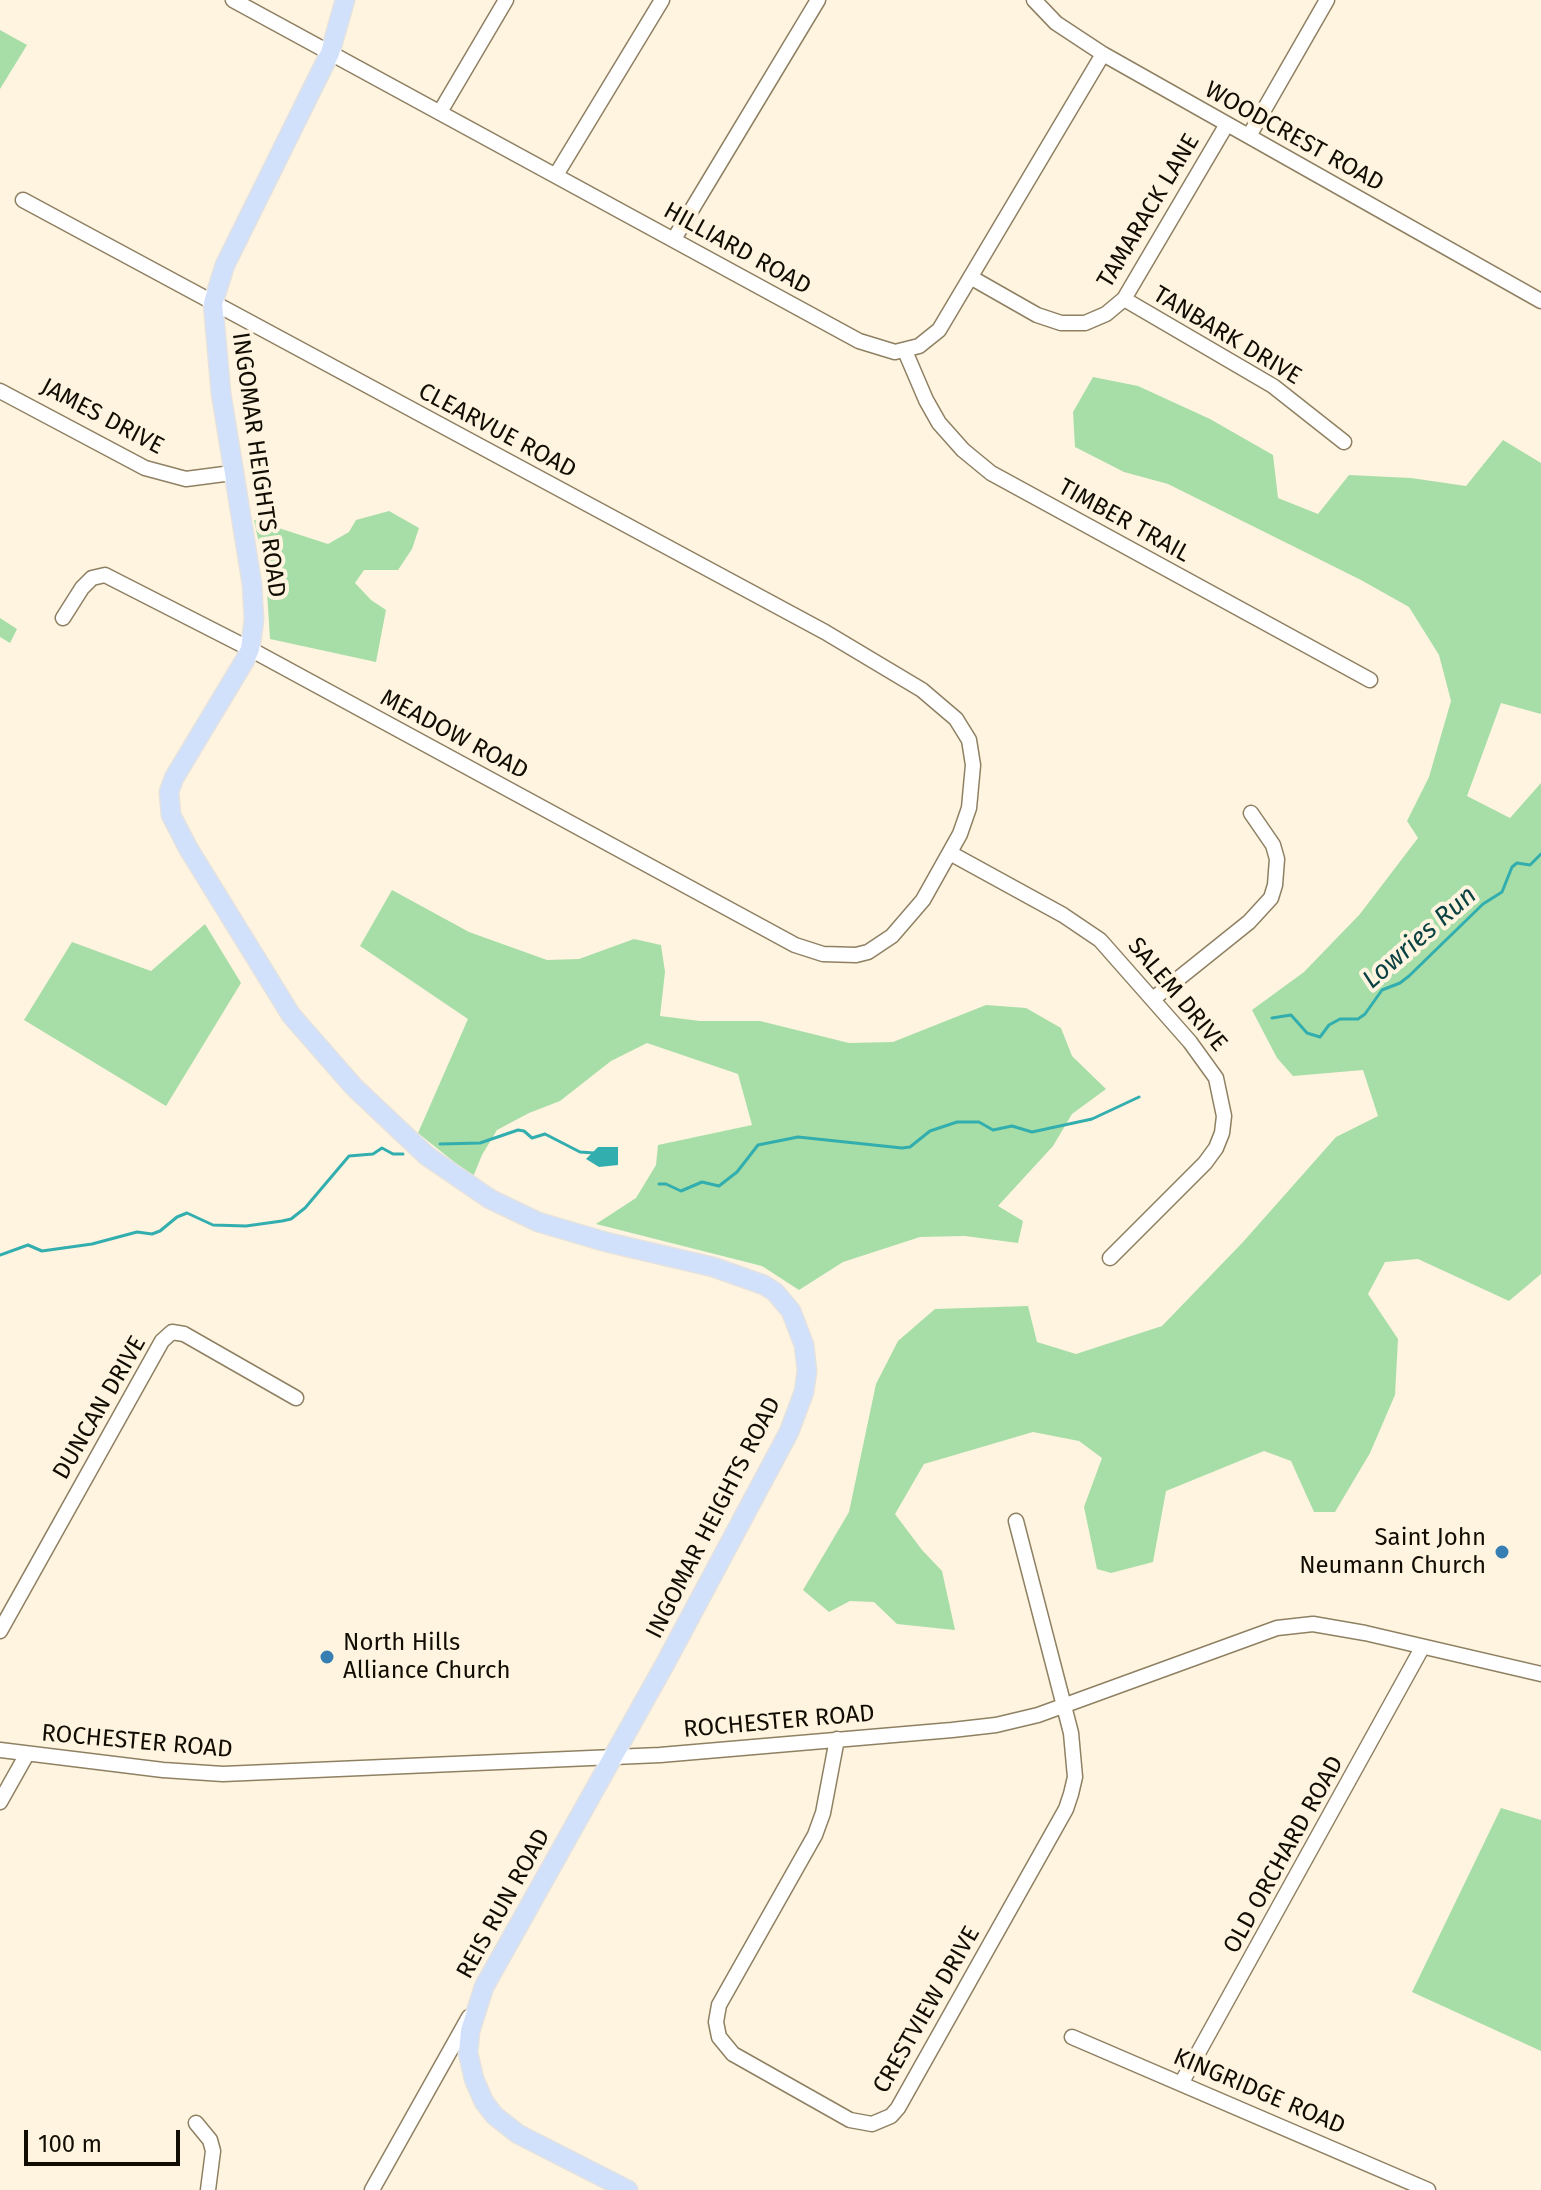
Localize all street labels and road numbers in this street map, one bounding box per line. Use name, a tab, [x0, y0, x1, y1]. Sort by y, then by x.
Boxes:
street label: WOODCREST ROAD	[1199, 76, 1389, 198]
street label: TAMARACK LANE	[1092, 129, 1206, 293]
street label: HILLIARD ROAD	[658, 197, 816, 301]
street label: TANBARK DRIVE	[1148, 280, 1306, 392]
street label: INGOMAR HEIGHTS ROAD	[225, 331, 291, 599]
street label: JAMES DRIVE	[36, 373, 168, 461]
street label: CLEARVUE ROAD	[413, 377, 581, 485]
street label: TIMBER TRAIL	[1053, 473, 1195, 569]
street label: MEADOW ROAD	[375, 684, 533, 786]
street label: SALEM DRIVE	[1121, 932, 1233, 1058]
street label: DUNCAN DRIVE	[47, 1331, 153, 1485]
street label: INGOMAR HEIGHTS ROAD	[640, 1392, 788, 1644]
street label: ROCHESTER ROAD	[682, 1699, 876, 1745]
street label: ROCHESTER ROAD	[40, 1719, 234, 1765]
street label: OLD ORCHARD ROAD	[1218, 1751, 1350, 1959]
street label: REIS RUN ROAD	[451, 1824, 557, 1984]
street label: CRESTVIEW DRIVE	[867, 1921, 987, 2099]
street label: KINGRIDGE ROAD	[1169, 2043, 1349, 2141]

